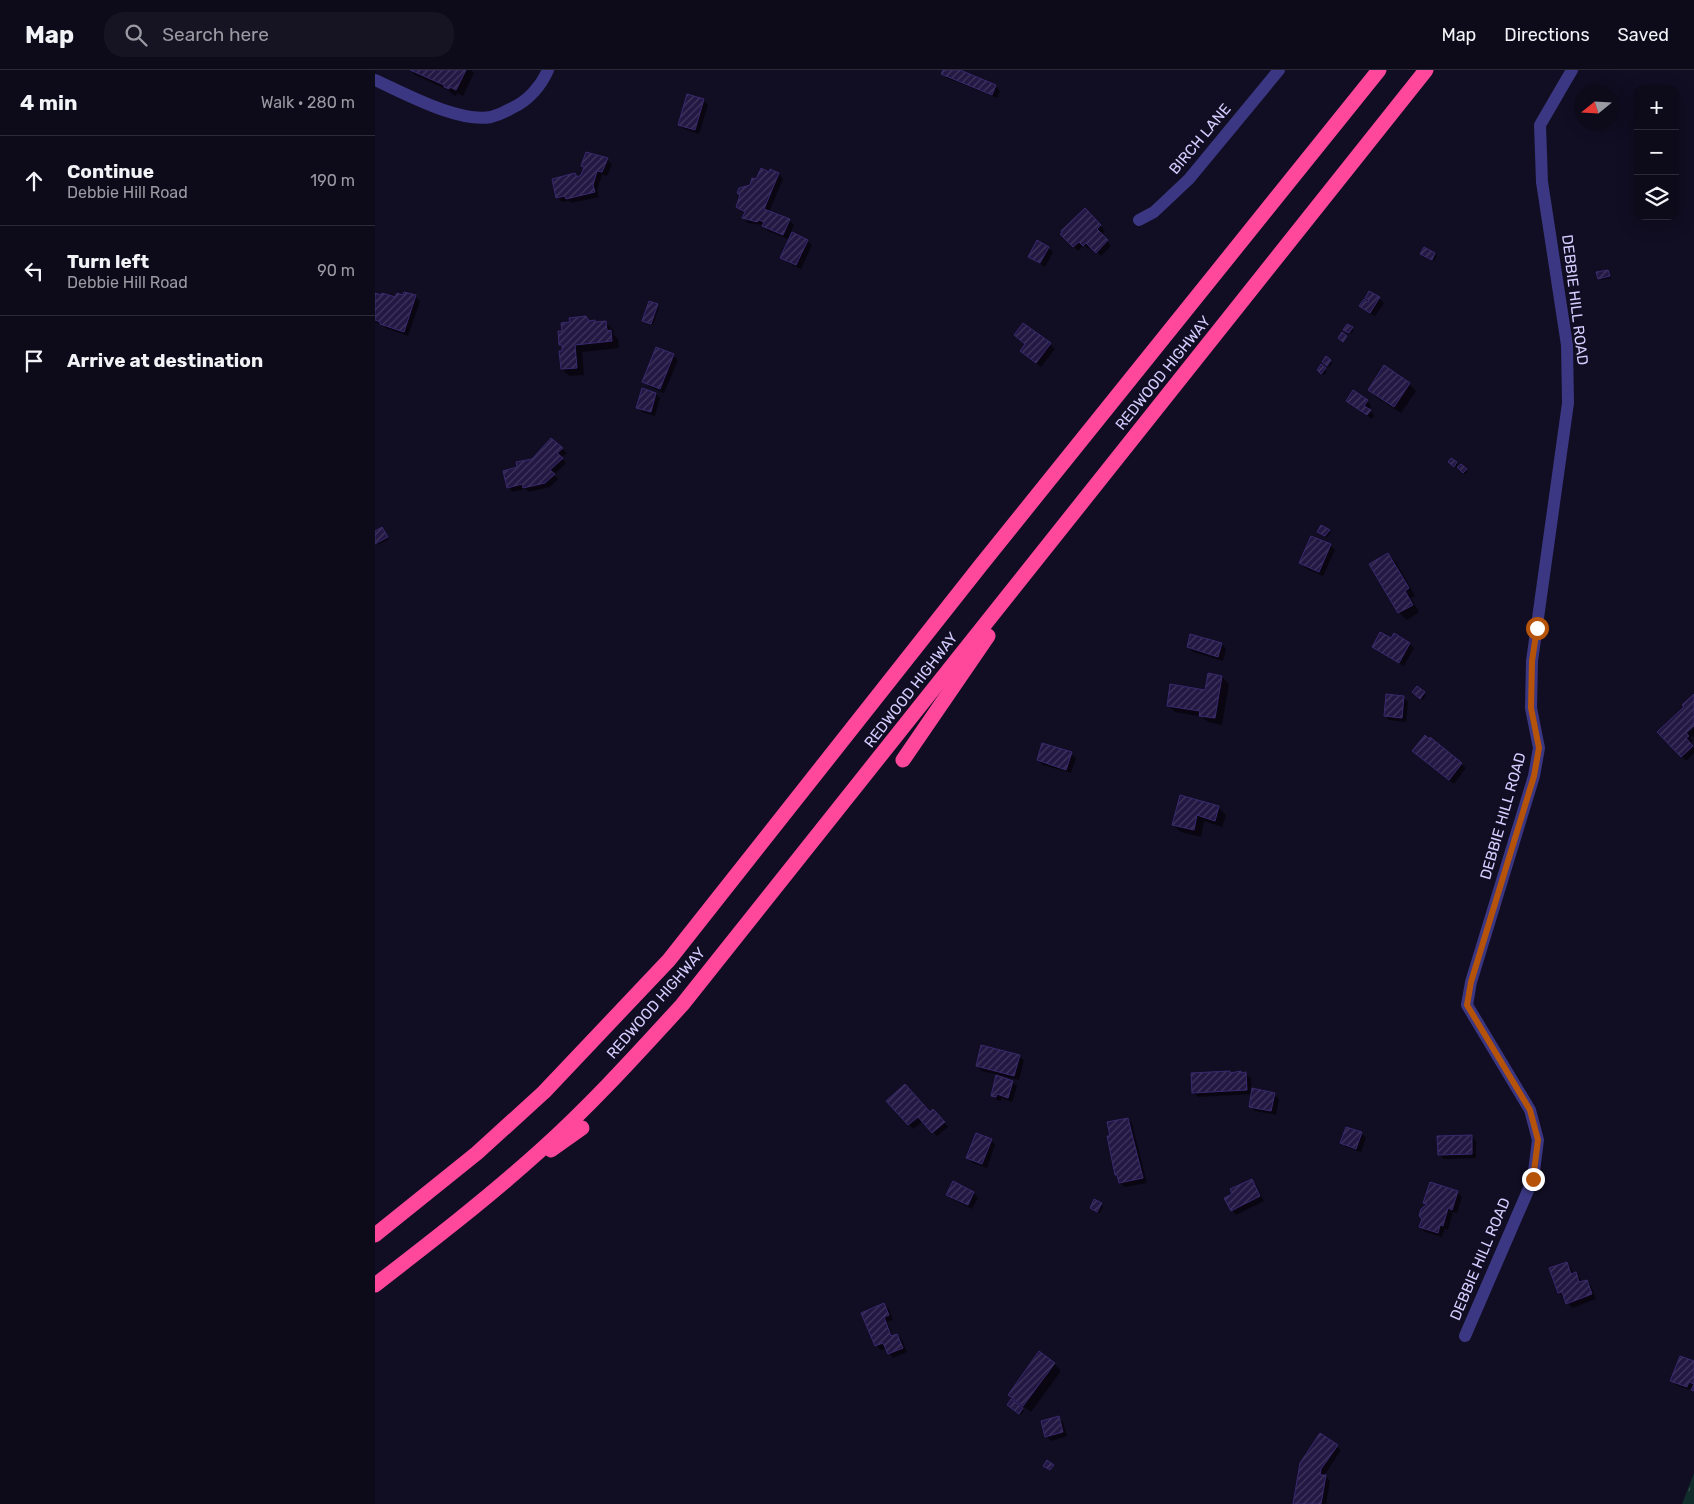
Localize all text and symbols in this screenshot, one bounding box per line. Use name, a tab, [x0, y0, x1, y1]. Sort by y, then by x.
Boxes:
search box	[104, 12, 454, 57]
text: Map	[25, 21, 74, 49]
icon: search	[122, 21, 150, 49]
text: Search here	[162, 23, 269, 46]
text: Map	[1441, 24, 1476, 46]
text: Directions	[1504, 24, 1590, 46]
text: Saved	[1618, 24, 1669, 46]
north arrow	[1574, 85, 1619, 130]
map controls	[1634, 85, 1679, 220]
button: +	[1634, 85, 1679, 130]
text: 4 min	[20, 90, 78, 115]
text: Walk · 280 m	[261, 93, 355, 112]
street label: BIRCH LANE	[1165, 100, 1235, 178]
button: −	[1634, 130, 1679, 175]
text: Continue	[67, 160, 154, 183]
icon: ahead	[20, 167, 48, 195]
text: 190 m	[310, 171, 355, 190]
button: layers	[1634, 175, 1679, 220]
text: Debbie Hill Road	[67, 183, 188, 202]
street label: DEBBIE HILL ROAD	[1558, 234, 1592, 366]
text: Turn left	[67, 250, 149, 273]
icon: left	[20, 257, 48, 285]
text: 90 m	[317, 261, 355, 280]
text: Debbie Hill Road	[67, 273, 188, 292]
street label: REDWOOD HIGHWAY	[1112, 312, 1215, 434]
icon: arrive	[20, 347, 48, 375]
text: Arrive at destination	[67, 349, 263, 372]
route start	[1526, 617, 1549, 640]
street label: REDWOOD HIGHWAY	[860, 629, 962, 751]
street label: DEBBIE HILL ROAD	[1476, 750, 1530, 882]
street label: REDWOOD HIGHWAY	[603, 944, 709, 1062]
route end	[1522, 1168, 1545, 1191]
street label: DEBBIE HILL ROAD	[1446, 1195, 1514, 1323]

